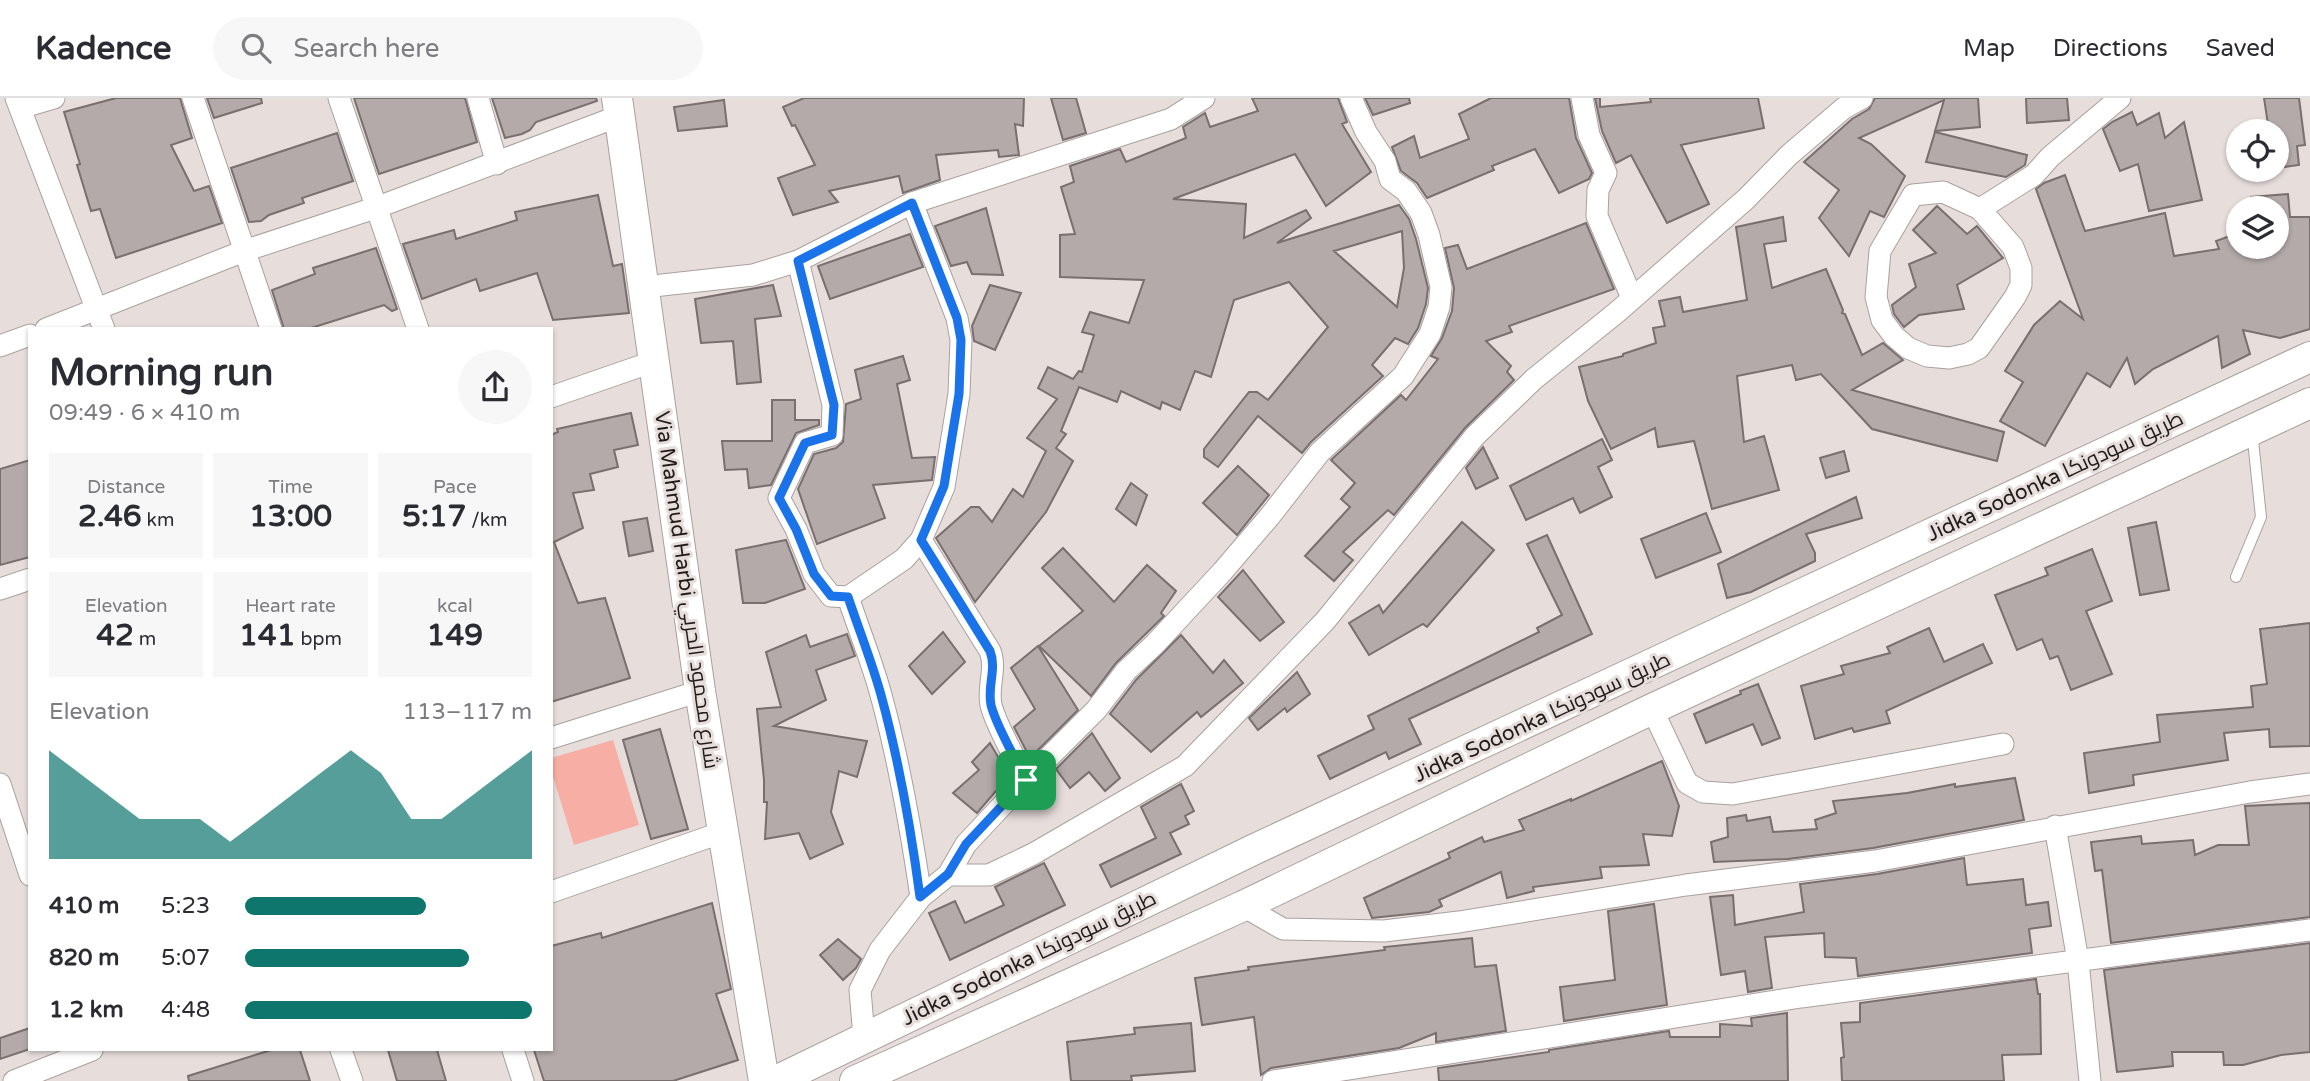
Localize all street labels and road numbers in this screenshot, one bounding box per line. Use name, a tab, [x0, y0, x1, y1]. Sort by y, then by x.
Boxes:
street label: Jidka Sodonka طريق سودونكا	[1923, 406, 2187, 547]
street label: Via Mahmud Harbi شارع محمود الحربي	[646, 410, 724, 771]
street label: Jidka Sodonka طريق سودونكا	[1410, 647, 1674, 788]
street label: Jidka Sodonka طريق سودونكا	[898, 886, 1161, 1031]

